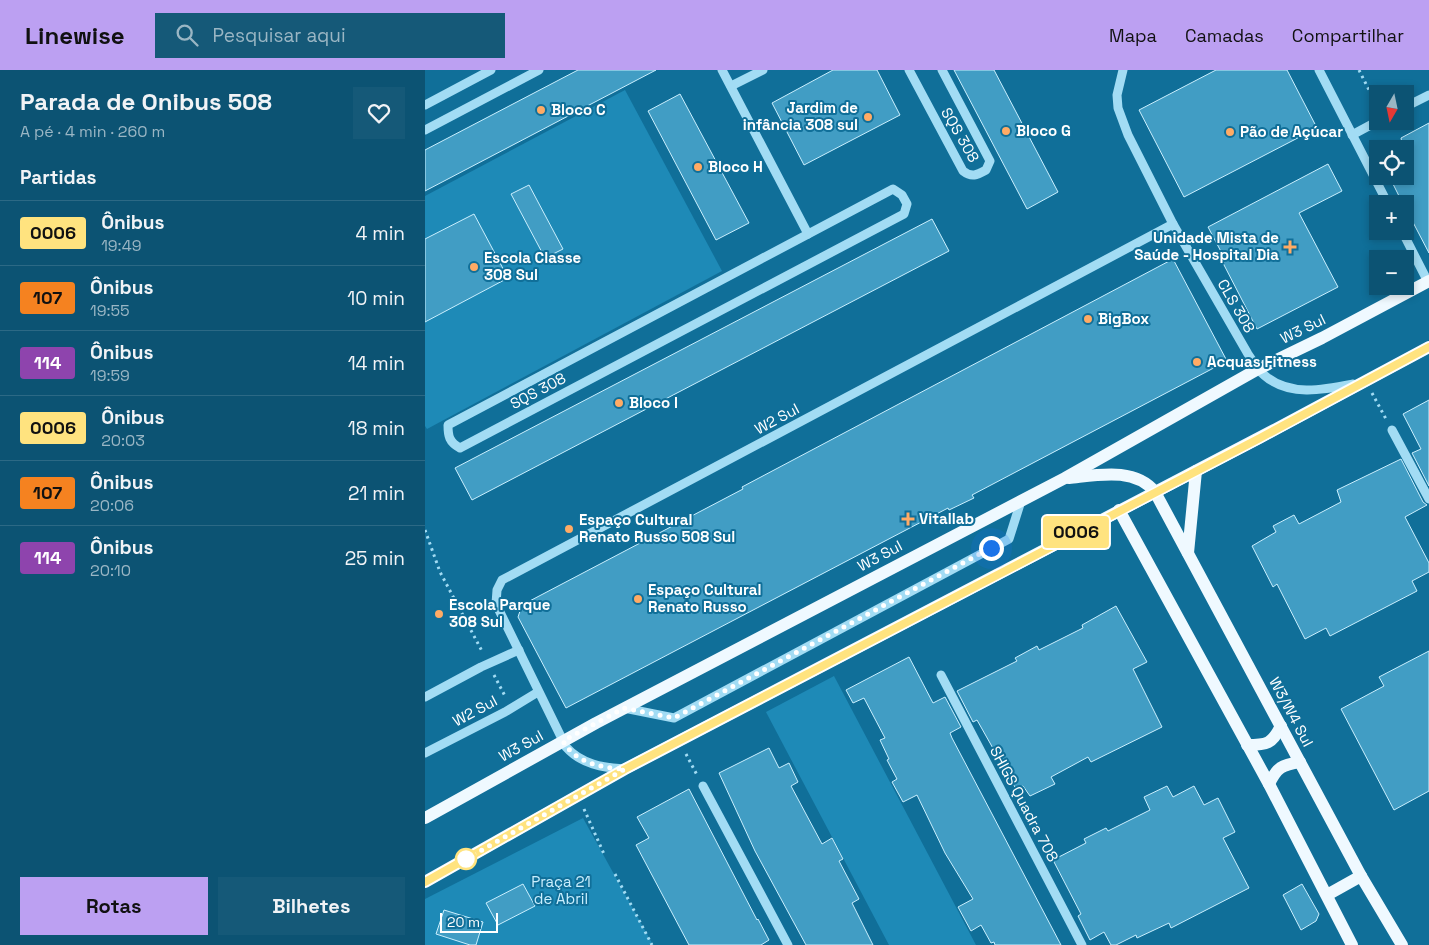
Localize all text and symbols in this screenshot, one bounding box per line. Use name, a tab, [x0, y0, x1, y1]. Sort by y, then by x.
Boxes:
search box	[155, 13, 505, 58]
text: Linewise	[25, 20, 125, 51]
icon: search	[173, 21, 201, 49]
text: Pesquisar aqui	[213, 23, 346, 48]
text: Mapa	[1109, 24, 1157, 47]
text: Camadas	[1185, 24, 1264, 47]
text: Compartilhar	[1292, 24, 1404, 47]
north arrow	[1369, 85, 1414, 130]
map controls	[1369, 85, 1414, 295]
text: Parada de Onibus 508	[20, 86, 272, 117]
button: heart	[353, 87, 405, 139]
place label: Jardim de infância 308 sul	[743, 98, 858, 134]
place label: Bloco C	[551, 100, 606, 119]
marker: Bloco C	[535, 104, 547, 116]
street label: SQS 308	[937, 104, 984, 166]
marker: Jardim de infância 308 sul	[862, 111, 874, 123]
text: A pé · 4 min · 260 m	[20, 121, 165, 142]
place label: Bloco G	[1016, 121, 1071, 140]
place label: Pão de Açúcar	[1240, 122, 1343, 141]
marker: Bloco G	[1000, 125, 1012, 137]
marker: Pão de Açúcar	[1224, 126, 1236, 138]
button: locate	[1369, 140, 1414, 185]
place label: Bloco H	[708, 157, 763, 176]
marker: Bloco H	[692, 161, 704, 173]
text: Partidas	[20, 165, 97, 190]
button: +	[1369, 195, 1414, 240]
text: Ônibus	[101, 210, 165, 235]
text: 0006	[30, 221, 76, 244]
text: 4 min	[356, 221, 405, 246]
place label: Unidade Mista de Saúde - Hospital Dia	[1134, 228, 1279, 264]
text: 19:49	[101, 235, 141, 256]
marker: Unidade Mista de Saúde - Hospital Dia	[1283, 240, 1297, 254]
place label: Escola Classe 308 Sul	[484, 248, 582, 284]
button: −	[1369, 250, 1414, 295]
marker: Escola Classe 308 Sul	[468, 261, 480, 273]
text: Ônibus	[90, 275, 153, 300]
street label: CLS 308	[1213, 275, 1259, 336]
text: 107	[33, 286, 62, 309]
text: 10 min	[347, 286, 405, 311]
text: 19:55	[90, 300, 130, 321]
place label: BigBox	[1098, 309, 1149, 328]
street label: W3 Sul	[1277, 309, 1329, 348]
marker: BigBox	[1082, 313, 1094, 325]
text: Ônibus	[90, 340, 153, 365]
text: 114	[34, 351, 61, 374]
text: 14 min	[348, 351, 405, 376]
place label: Acquas Fitness	[1207, 352, 1317, 371]
marker: Acquas Fitness	[1191, 356, 1203, 368]
text: 19:59	[90, 365, 130, 386]
street label: SQS 308	[507, 368, 569, 413]
place label: Bloco I	[629, 393, 678, 412]
marker: Bloco I	[613, 397, 625, 409]
street label: W2 Sul	[751, 399, 802, 438]
text: Ônibus	[101, 405, 165, 430]
text: 0006	[30, 416, 76, 439]
text: 18 min	[348, 416, 405, 441]
text: 20:03	[101, 430, 145, 451]
text: Ônibus	[90, 470, 153, 495]
text: 107	[33, 481, 62, 504]
text: 21 min	[348, 481, 405, 506]
text: 20:06	[90, 495, 134, 516]
place label: Vitallab	[919, 509, 974, 528]
place label: Espaço Cultural Renato Russo 508 Sul	[579, 510, 735, 546]
marker: Vitallab	[901, 512, 915, 526]
line badge: 0006	[1041, 516, 1111, 548]
text: 0006	[1053, 520, 1099, 543]
marker: Espaço Cultural Renato Russo 508 Sul	[563, 523, 575, 535]
text: Ônibus	[90, 535, 153, 560]
street label: W3 Sul	[854, 536, 905, 575]
your location	[979, 536, 1004, 561]
text: 114	[34, 546, 61, 569]
text: 25 min	[345, 546, 405, 571]
text: 20:10	[90, 560, 131, 581]
place label: Espaço Cultural Renato Russo	[648, 580, 761, 616]
marker: Espaço Cultural Renato Russo	[632, 593, 644, 605]
place label: Escola Parque 308 Sul	[449, 595, 551, 631]
marker: Escola Parque 308 Sul	[433, 608, 445, 620]
street label: W3/W4 Sul	[1265, 674, 1318, 750]
street label: W2 Sul	[449, 691, 500, 730]
street label: W3 Sul	[495, 726, 546, 766]
street label: SHIGS Quadra 708	[986, 743, 1063, 865]
unlabelled marker	[455, 848, 477, 870]
park label: Praça 21 de Abril	[531, 872, 591, 908]
button: Rotas	[20, 877, 208, 935]
button: Bilhetes	[218, 877, 405, 935]
scale bar	[440, 910, 497, 933]
text: 20 m	[447, 913, 480, 931]

